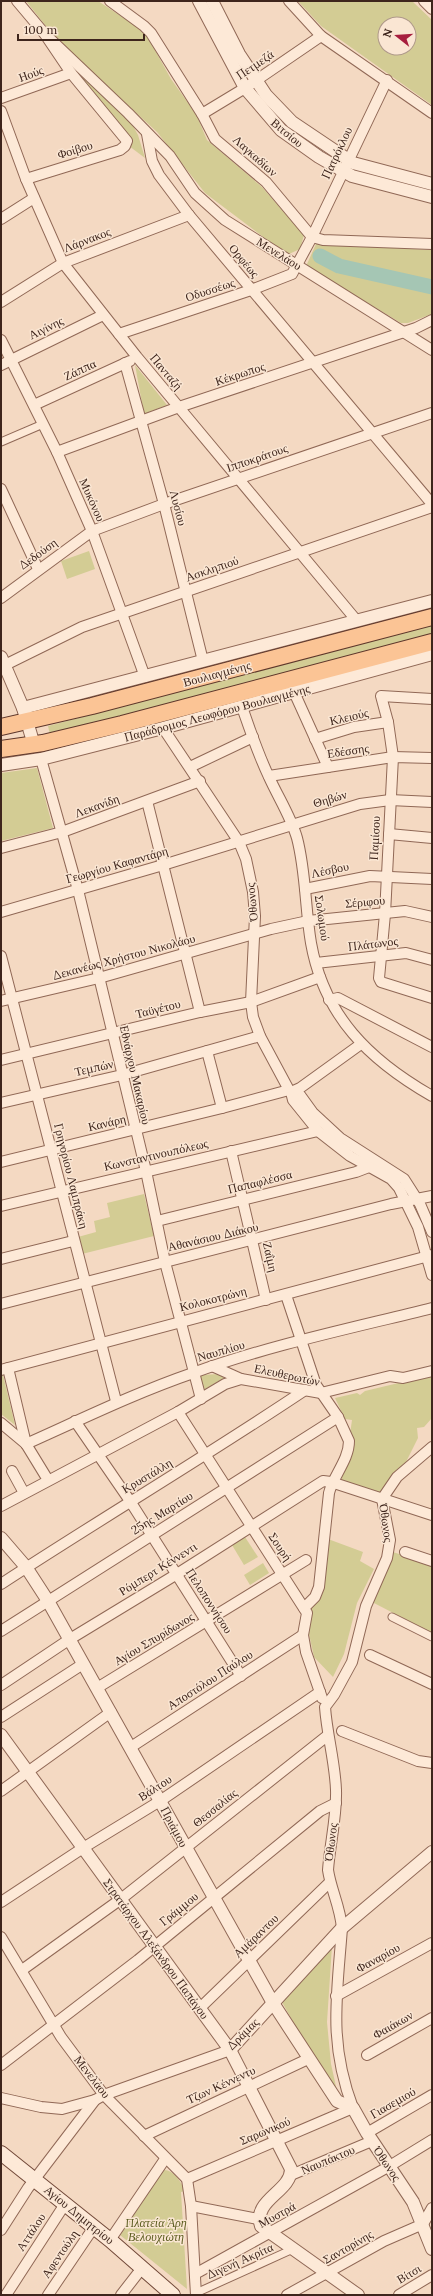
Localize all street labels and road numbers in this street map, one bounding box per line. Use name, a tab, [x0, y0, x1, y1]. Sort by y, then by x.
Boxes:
street label: Πετμεζά	[233, 46, 277, 83]
street label: Ηούς	[16, 62, 46, 85]
street label: Βιτσίου	[268, 115, 307, 151]
street label: Πατρόκλου	[318, 124, 355, 181]
street label: Λαγκαδίων	[230, 132, 281, 180]
street label: Φοίβου	[55, 137, 94, 162]
street label: Λάρνακος	[61, 224, 113, 255]
street label: Μενελάου	[254, 234, 305, 273]
street label: Ορφέως	[226, 241, 263, 281]
street label: Οδυσσέως	[183, 274, 237, 305]
street label: Αιγίνης	[26, 313, 66, 342]
street label: Πανταζή	[147, 350, 186, 393]
street label: Ζάππα	[61, 355, 99, 383]
street label: Κέκρωπος	[213, 358, 267, 389]
street label: Ιπποκράτους	[224, 440, 290, 475]
street label: Μυκόνου	[76, 476, 109, 524]
street label: Λυσίου	[167, 488, 190, 527]
street label: Δεδούση	[16, 535, 60, 573]
street label: Ασκληπιού	[183, 552, 240, 585]
street label: Βουλιαγμένης	[181, 657, 253, 690]
street label: Παράδρομος Λεωφόρου Βουλιαγμένης	[122, 680, 312, 745]
street label: Κλειούς	[328, 705, 370, 728]
street label: Εδέσσης	[326, 740, 370, 761]
street label: Θηβών	[311, 786, 349, 810]
street label: Λεκανίδη	[72, 791, 121, 821]
street label: Παμίσου	[366, 815, 383, 861]
street label: Γεωργίου Καφαντάρη	[64, 843, 170, 886]
street label: Λέσβου	[310, 858, 350, 881]
street label: Όθωνος	[242, 882, 261, 923]
street label: Σέριφου	[344, 892, 386, 911]
street label: Σολωμού	[312, 894, 333, 942]
street label: Δεκανέως Χρήστου Νικολάου	[51, 930, 197, 983]
street label: Πλάτωνος	[347, 933, 399, 954]
street label: Ταϋγέτου	[134, 996, 182, 1021]
street label: Εθνάρχου Μακαρίου	[117, 1024, 154, 1126]
street label: Τεμπών	[73, 1056, 115, 1079]
street label: Κανάρη	[86, 1111, 127, 1134]
street label: Γρηγορίου Λαμπράκη	[51, 1121, 92, 1230]
street label: Κωνσταντινουπόλεως	[102, 1135, 210, 1174]
street label: Παπαφλέσσα	[226, 1166, 294, 1197]
street label: Αθανάσιου Διάκου	[166, 1219, 260, 1254]
street label: Ζαΐμη	[260, 1240, 281, 1273]
street label: Κολοκοτρώνη	[178, 1283, 248, 1314]
street label: Ναυπλίου	[195, 1337, 246, 1364]
street label: Ελευθερωτών	[253, 1360, 322, 1389]
street label: Κρυστάλλη	[119, 1455, 175, 1496]
street label: 25ης Μαρτίου	[128, 1488, 195, 1538]
street label: Όθωνος	[376, 1502, 397, 1543]
street label: Σουρή	[265, 1530, 295, 1564]
street label: Ρόμπερτ Κέννεντι	[116, 1538, 200, 1599]
street label: Πελοποννήσου	[183, 1565, 236, 1636]
street label: Αγίου Σπυρίδωνος	[111, 1609, 197, 1668]
street label: Αποστόλου Παύλου	[164, 1646, 255, 1713]
street label: Βάλτου	[135, 1771, 174, 1804]
street label: Θεσσαλίας	[189, 1785, 240, 1830]
street label: Πριάμου	[158, 1804, 191, 1850]
street label: Όθωνος	[321, 1822, 340, 1863]
street label: Στρατάρχου Αλεξάνδρου Παπάγου	[100, 1876, 212, 2022]
street label: Γράμμου	[156, 1888, 201, 1929]
street label: Αμάραντου	[230, 1910, 281, 1961]
street label: Φαναρίου	[353, 1939, 402, 1976]
street label: Φαιάκων	[370, 2007, 416, 2042]
street label: Δράμας	[224, 2014, 262, 2053]
street label: Μενελάου	[71, 2052, 114, 2101]
street label: Τζων Κέννεντυ	[184, 2062, 258, 2107]
street label: Γιασεμιού	[367, 2084, 418, 2122]
street label: Σαρωνικού	[237, 2113, 292, 2148]
street label: Ναυπάκτου	[299, 2141, 357, 2178]
street label: Όθωνος	[370, 2143, 405, 2184]
street label: Αγίου Δημητρίου	[41, 2182, 117, 2247]
street label: Μυστρά	[256, 2198, 299, 2231]
street label: Αττάλου	[13, 2210, 48, 2254]
street label: Σαντορίνης	[320, 2226, 376, 2267]
street label: Αφεντούλη	[38, 2227, 81, 2281]
street label: Διγενή Ακρίτα	[204, 2239, 276, 2282]
street label: Βίτσι	[394, 2260, 424, 2287]

